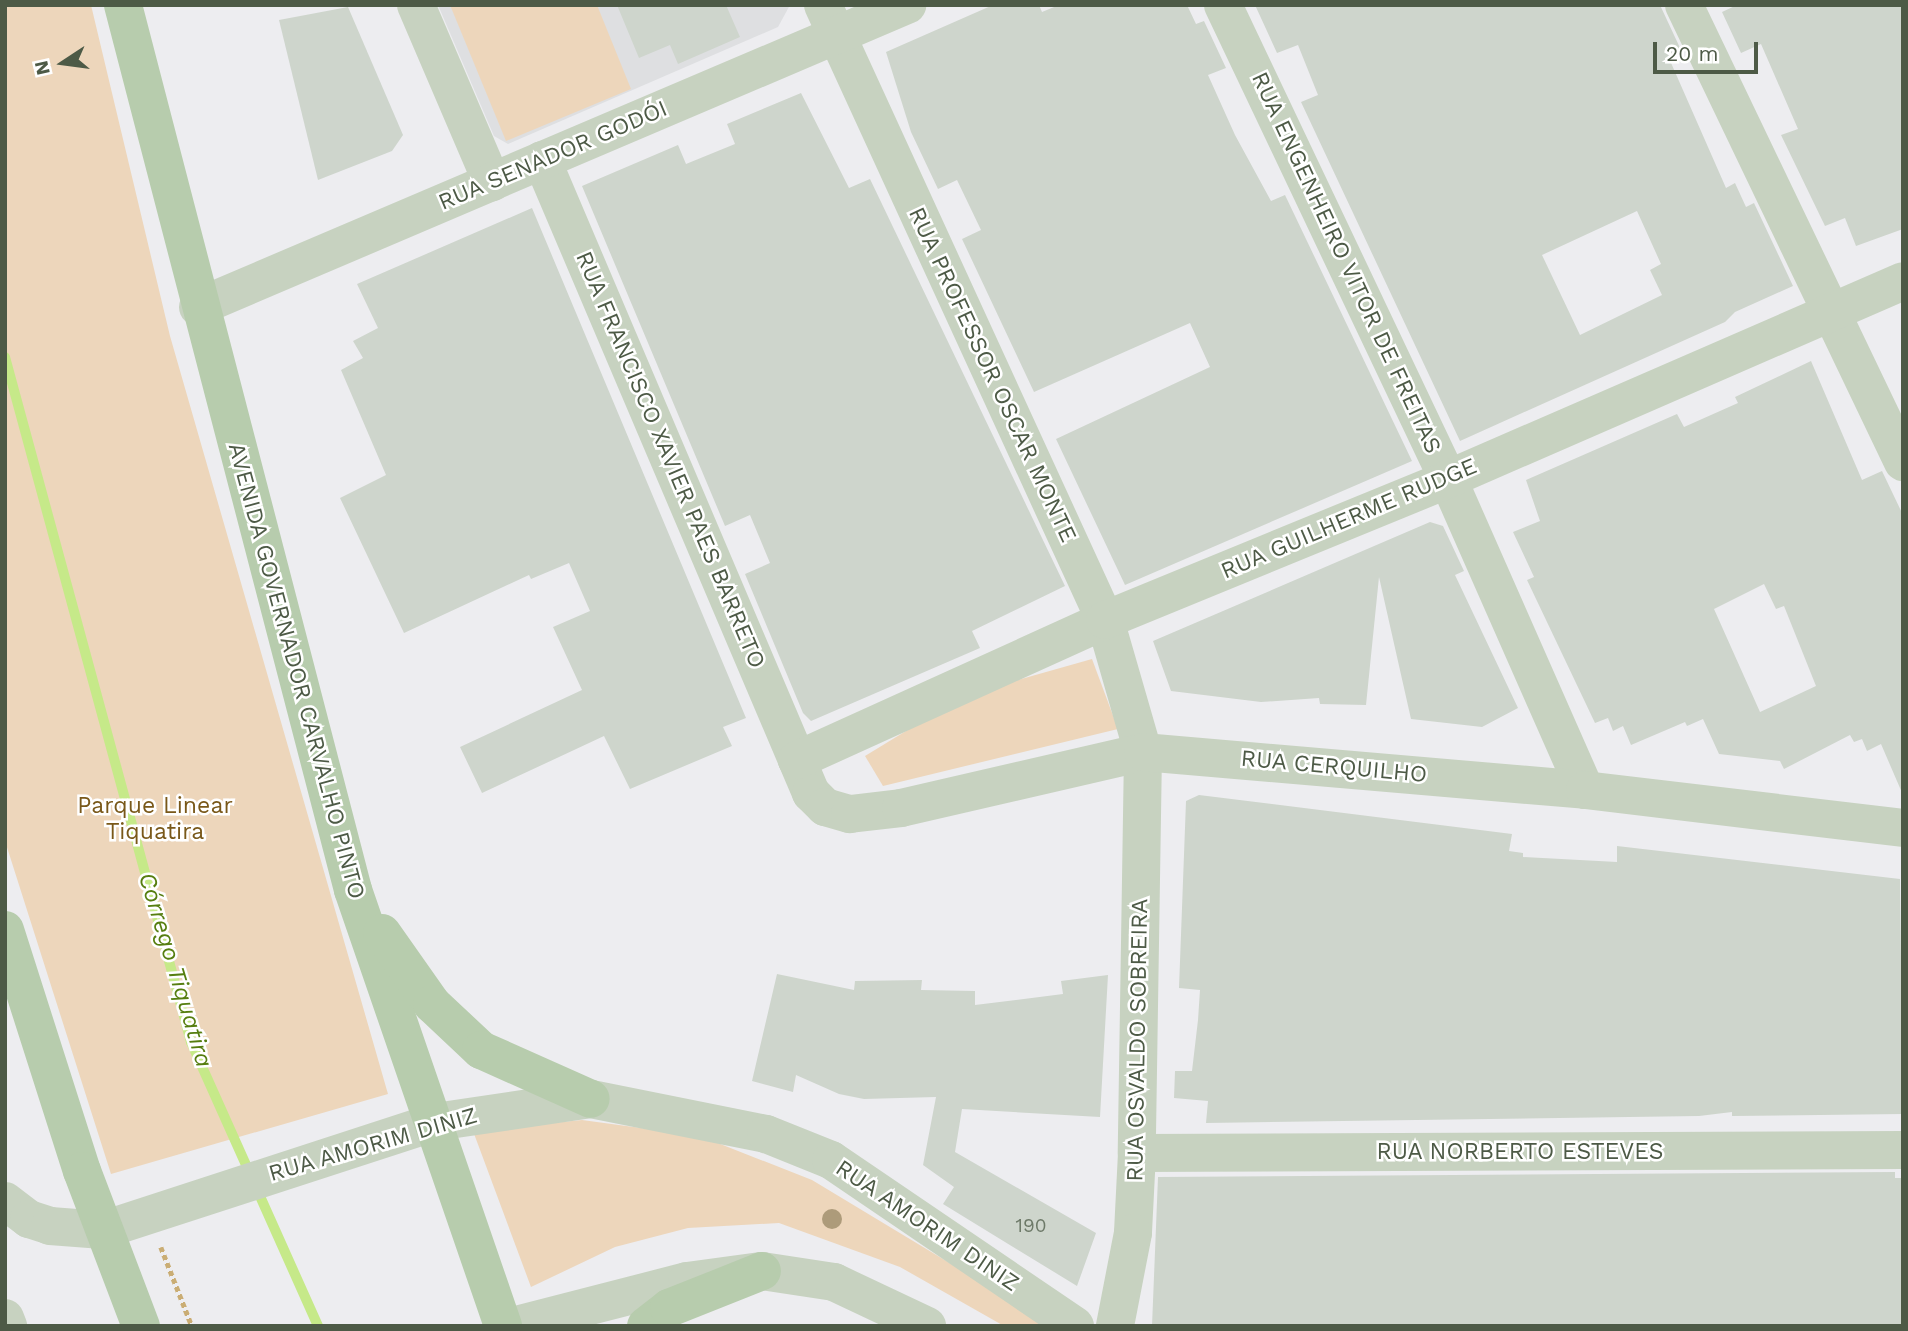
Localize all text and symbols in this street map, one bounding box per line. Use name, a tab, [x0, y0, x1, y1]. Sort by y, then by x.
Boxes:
north arrow	[28, 28, 98, 98]
scale bar	[1656, 28, 1761, 72]
text: 20 m	[1666, 41, 1718, 66]
text: N	[29, 58, 55, 77]
street label: RUA ENGENHEIRO VITOR DE FREITAS	[1245, 67, 1447, 459]
street label: RUA SENADOR GODÓI	[434, 95, 672, 217]
street label: RUA PROFESSOR OSCAR MONTE	[902, 203, 1082, 547]
street label: RUA FRANCISCO XAVIER PAES BARRETO	[569, 247, 771, 673]
street label: AVENIDA GOVERNADOR CARVALHO PINTO	[222, 439, 370, 903]
street label: RUA GUILHERME RUDGE	[1217, 452, 1481, 586]
street label: RUA CERQUILHO	[1239, 745, 1429, 789]
park label: Parque Linear Tiquatira	[77, 792, 233, 846]
water label: Córrego Tiquatira	[132, 869, 218, 1071]
street label: RUA OSVALDO SOBREIRA	[1122, 898, 1154, 1182]
street label: RUA AMORIM DINIZ	[265, 1102, 481, 1188]
street label: RUA NORBERTO ESTEVES	[1376, 1138, 1664, 1166]
street label: RUA AMORIM DINIZ	[829, 1154, 1025, 1298]
house number: 190	[1016, 1215, 1046, 1237]

